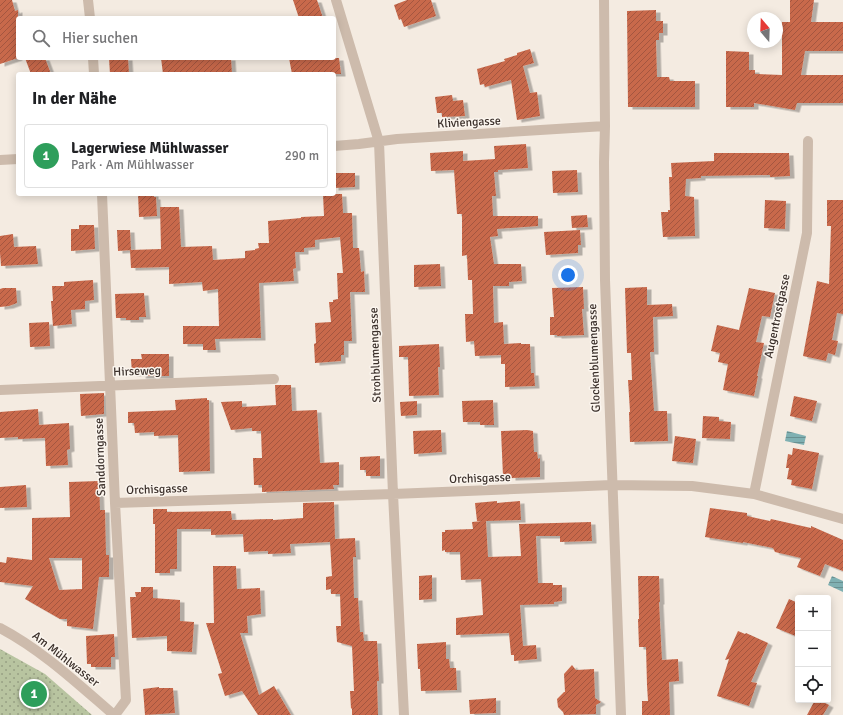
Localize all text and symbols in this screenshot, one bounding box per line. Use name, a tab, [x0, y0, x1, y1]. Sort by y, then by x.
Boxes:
north arrow	[747, 12, 783, 48]
search box	[16, 16, 336, 60]
icon: search	[30, 27, 52, 49]
text: Hier suchen	[62, 29, 138, 47]
text: In der Nähe	[32, 88, 117, 109]
street label: Kliviengasse	[437, 113, 501, 132]
text: Lagerwiese Mühlwasser	[71, 139, 228, 157]
text: 1	[42, 148, 50, 164]
text: 290 m	[285, 148, 319, 164]
text: Park · Am Mühlwasser	[71, 157, 194, 173]
your location	[558, 265, 578, 285]
street label: Augentrostgasse	[761, 273, 794, 360]
street label: Glockenblumengasse	[585, 303, 604, 413]
street label: Strohblumengasse	[366, 307, 385, 403]
street label: Hirseweg	[113, 363, 161, 380]
street label: Sanddorngasse	[92, 418, 109, 496]
street label: Orchisgasse	[449, 470, 511, 487]
street label: Orchisgasse	[126, 481, 188, 498]
map controls	[795, 595, 831, 703]
button: +	[795, 595, 831, 631]
street label: Am Mühlwasser	[29, 628, 103, 691]
button: −	[795, 631, 831, 667]
button: locate	[795, 667, 831, 703]
pin: 1	[21, 679, 47, 709]

